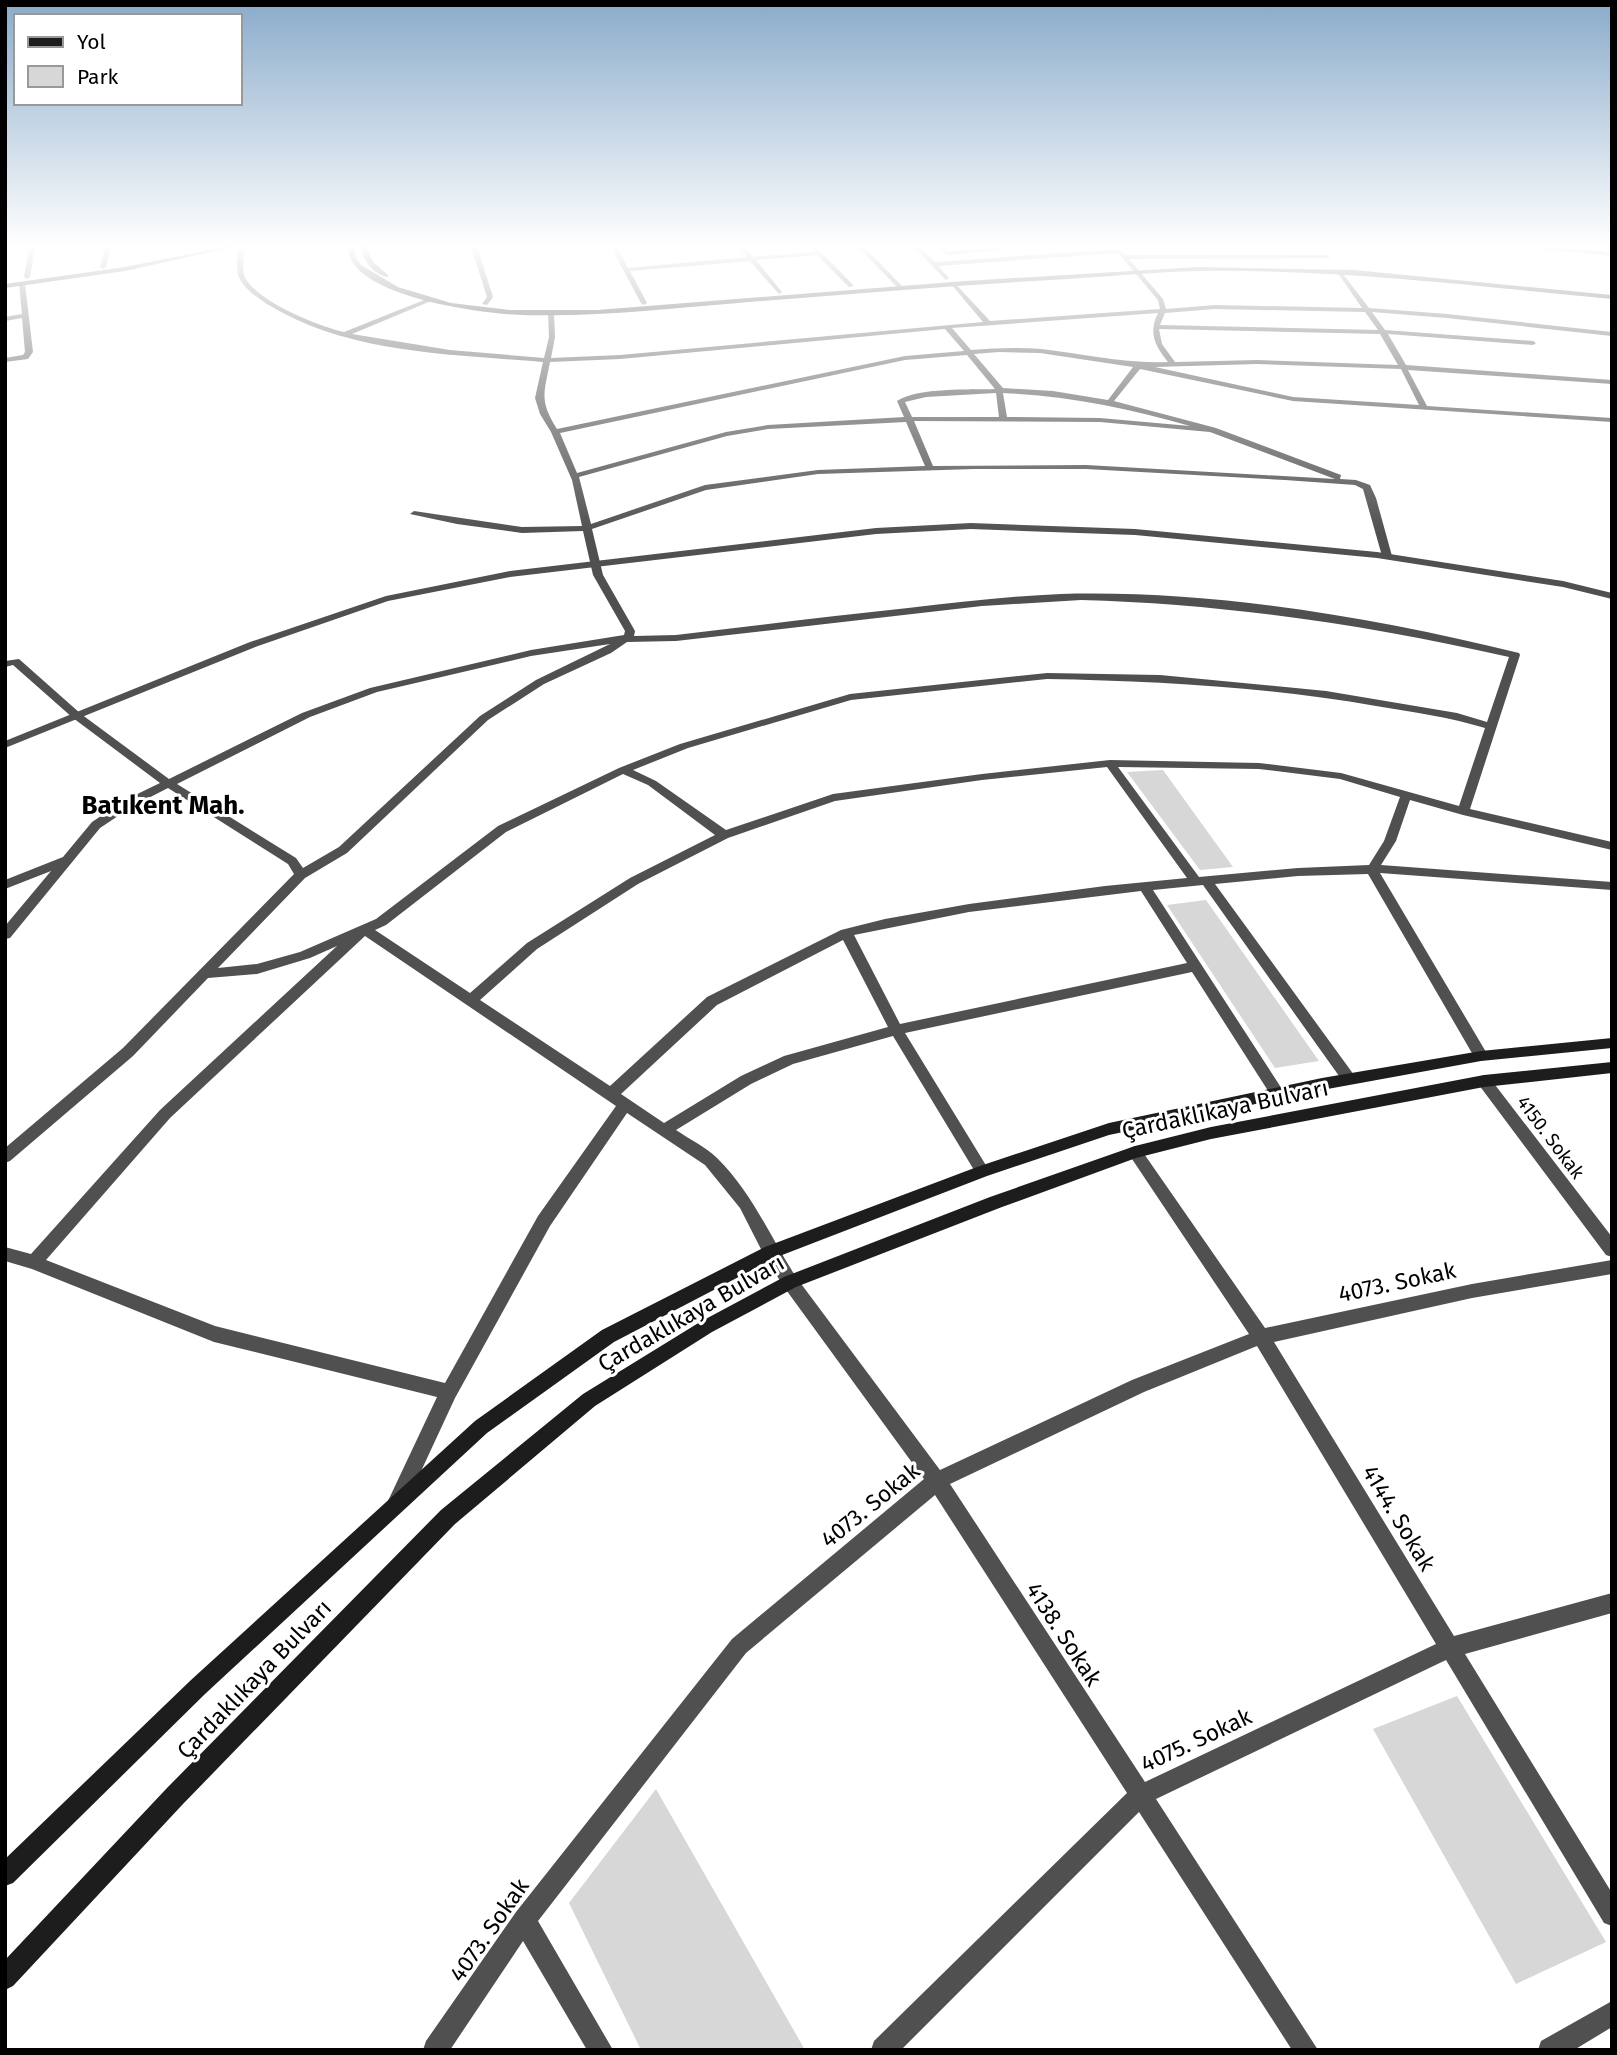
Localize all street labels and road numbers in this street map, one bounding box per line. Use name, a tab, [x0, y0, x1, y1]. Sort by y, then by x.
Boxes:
street label: Çardaklıkaya Bulvarı	[1119, 1073, 1331, 1145]
street label: 4150. Sokak	[1512, 1091, 1589, 1184]
street label: Çardaklıkaya Bulvarı	[593, 1248, 789, 1378]
street label: 4073. Sokak	[1336, 1256, 1459, 1308]
street label: 4073. Sokak	[815, 1456, 925, 1553]
street label: 4144. Sokak	[1356, 1460, 1442, 1576]
street label: 4138. Sokak	[1020, 1577, 1108, 1691]
street label: Çardaklıkaya Bulvarı	[171, 1594, 337, 1764]
street label: 4075. Sokak	[1136, 1702, 1256, 1778]
street label: 4073. Sokak	[443, 1873, 535, 1987]

